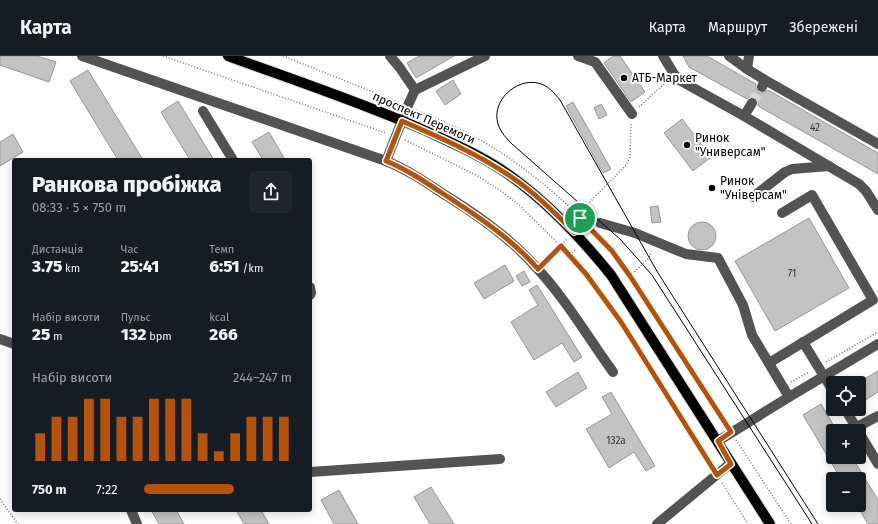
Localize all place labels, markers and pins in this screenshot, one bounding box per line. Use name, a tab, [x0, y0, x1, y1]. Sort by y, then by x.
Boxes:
place label: АТБ-Маркет	[632, 71, 698, 85]
marker: АТБ-Маркет	[619, 73, 629, 83]
place label: Ринок "Универсам"	[695, 131, 766, 159]
marker: Ринок "Универсам"	[682, 140, 692, 150]
place label: Ринок "Універсам"	[720, 174, 787, 202]
marker: Ринок "Універсам"	[707, 183, 717, 193]
pin	[563, 201, 597, 235]

